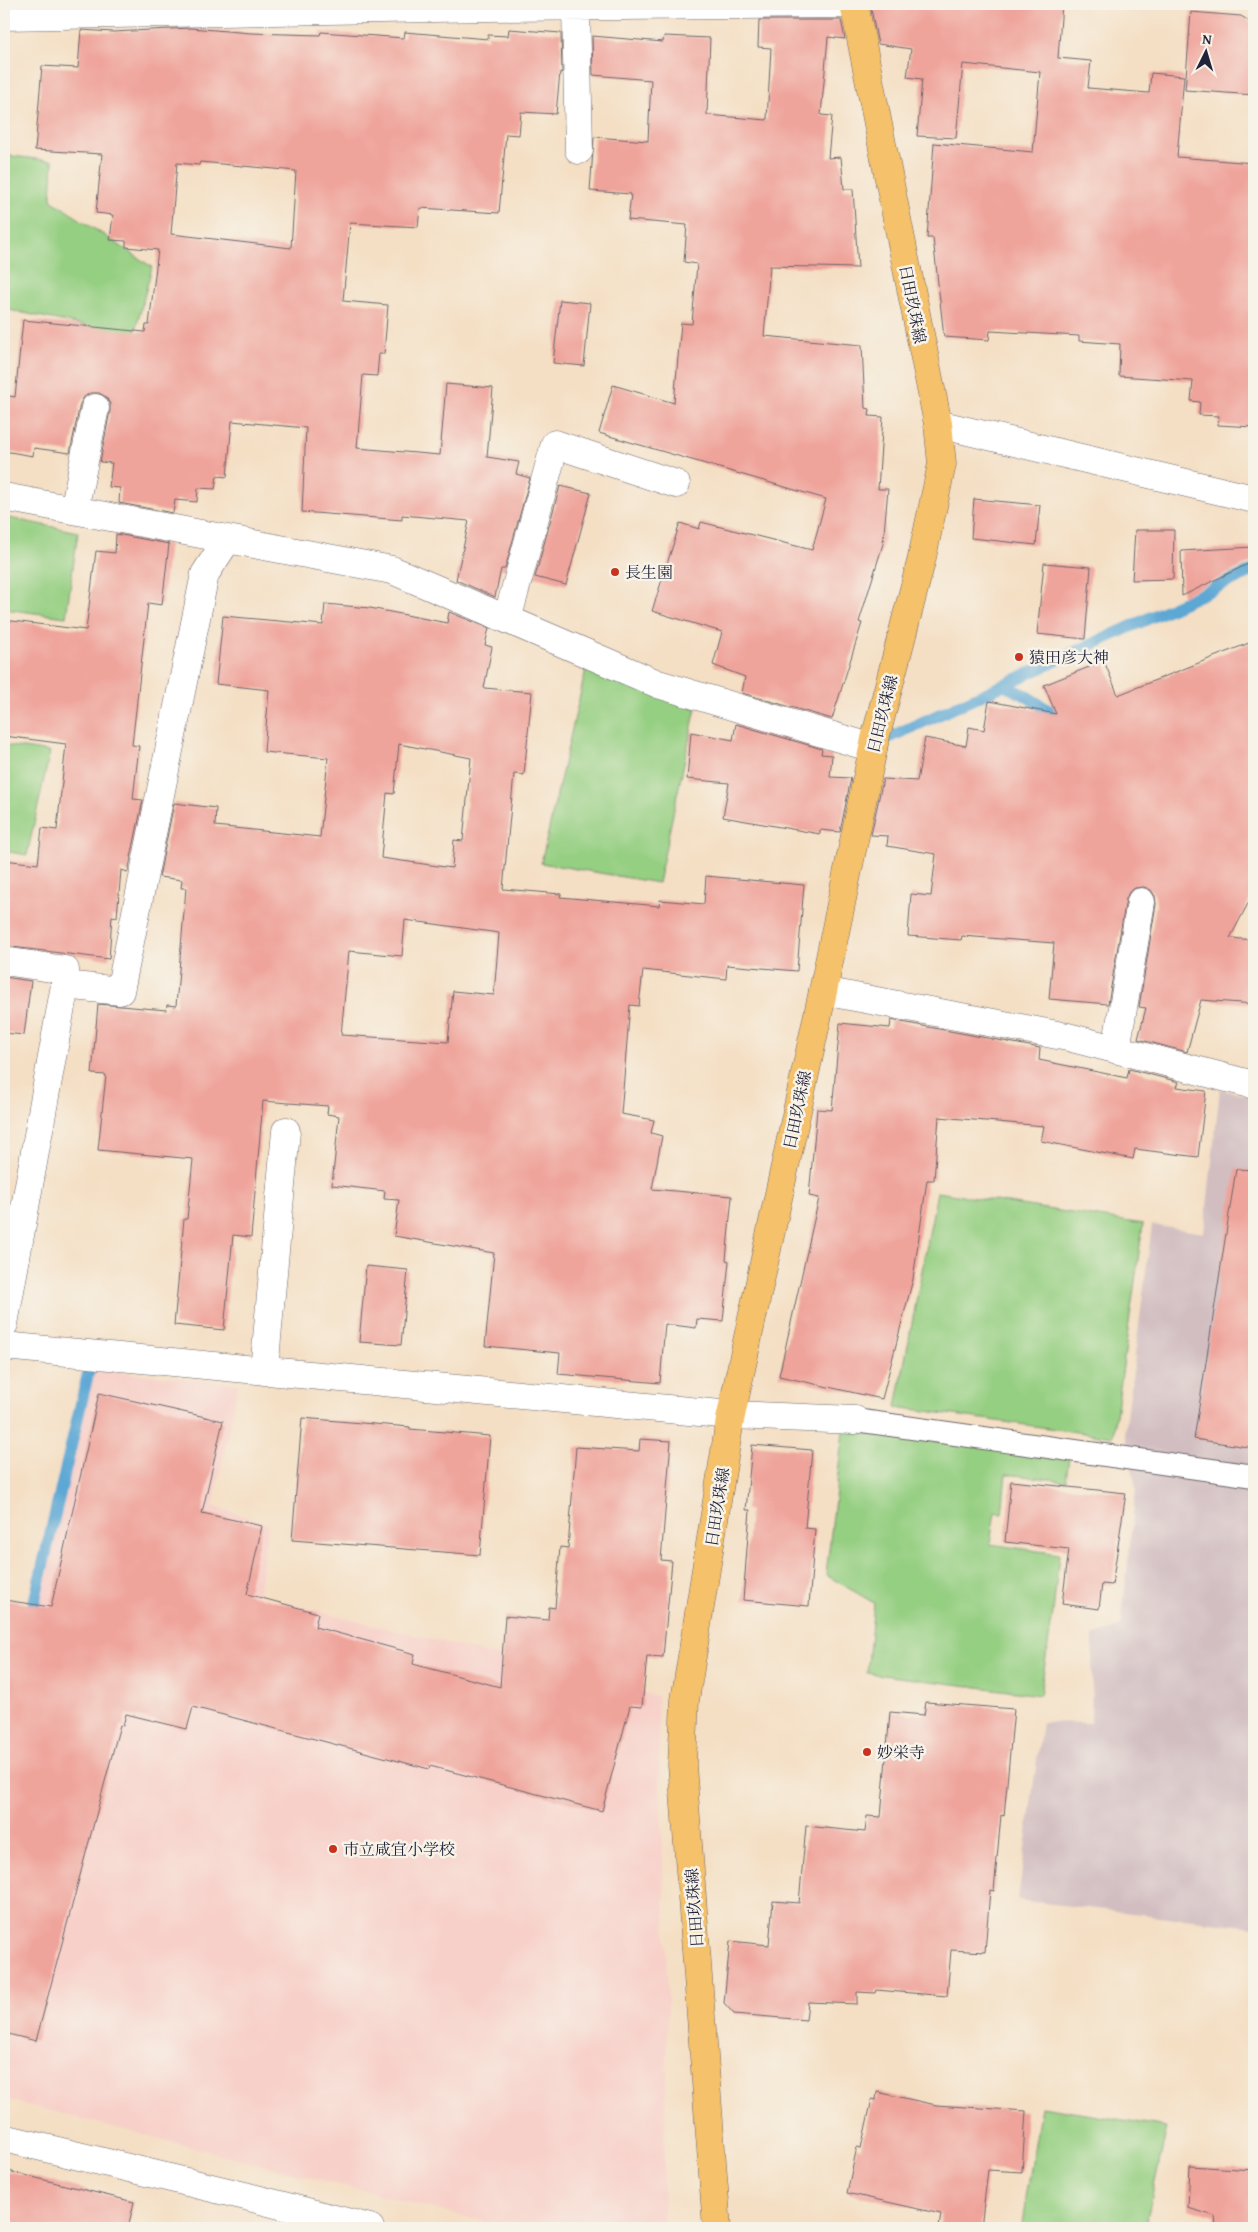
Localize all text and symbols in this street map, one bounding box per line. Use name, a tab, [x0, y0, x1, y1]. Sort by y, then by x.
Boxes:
north arrow	[1180, 28, 1230, 78]
text: N	[1202, 29, 1213, 49]
street label: 日田玖珠線	[894, 262, 932, 346]
place label: 長生園	[625, 560, 673, 584]
marker: 長生園	[609, 566, 621, 578]
place label: 猿田彦大神	[1029, 645, 1109, 669]
marker: 猿田彦大神	[1013, 651, 1025, 663]
street label: 日田玖珠線	[861, 672, 903, 756]
street label: 日田玖珠線	[777, 1068, 817, 1152]
street label: 日田玖珠線	[699, 1466, 735, 1548]
place label: 妙栄寺	[877, 1740, 925, 1764]
marker: 妙栄寺	[861, 1746, 873, 1758]
place label: 市立咸宜小学校	[343, 1837, 455, 1861]
marker: 市立咸宜小学校	[327, 1843, 339, 1855]
street label: 日田玖珠線	[679, 1867, 709, 1949]

